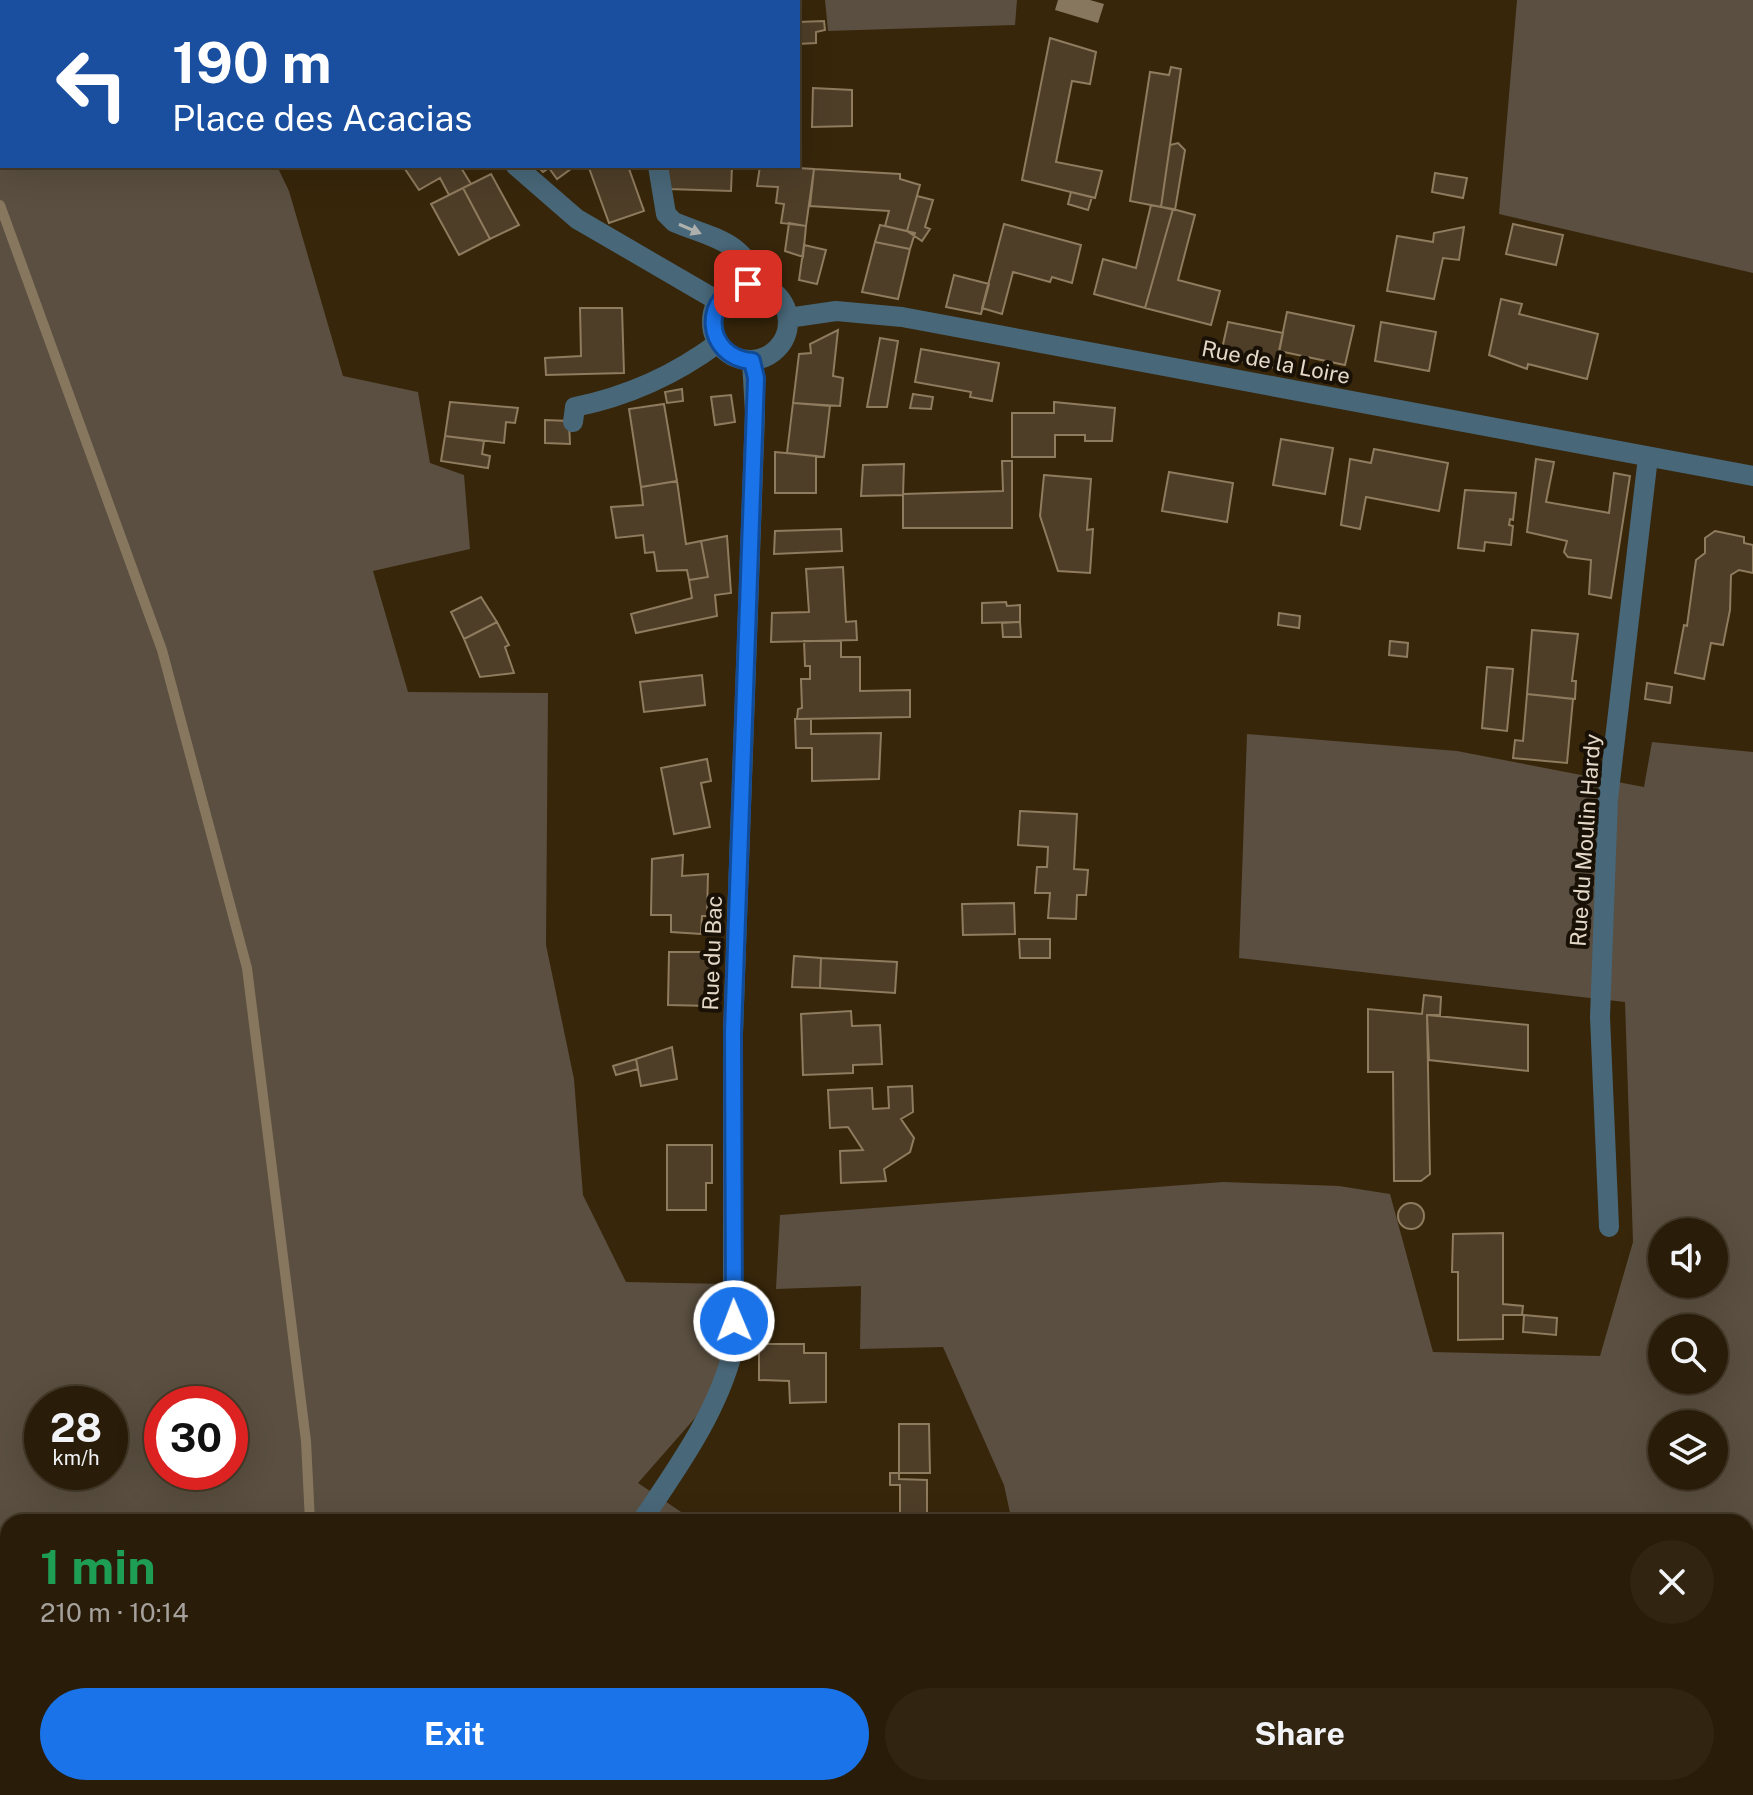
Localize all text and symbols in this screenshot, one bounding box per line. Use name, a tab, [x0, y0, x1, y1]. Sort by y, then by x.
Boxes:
text: 190 m	[172, 30, 332, 96]
icon: left	[40, 32, 144, 136]
text: Place des Acacias	[172, 97, 473, 139]
one-way arrow	[678, 223, 702, 236]
pin	[714, 250, 782, 318]
icon: arrive	[726, 262, 770, 306]
street label: Rue de la Loire	[1199, 335, 1353, 389]
street label: Rue du Moulin Hardy	[1565, 733, 1605, 947]
street label: Rue du Bac	[697, 895, 727, 1011]
map controls	[1648, 1218, 1728, 1490]
button: sound	[1648, 1218, 1728, 1298]
position arrow	[692, 1279, 776, 1363]
button: search	[1648, 1314, 1728, 1394]
speed limit sign: 30	[144, 1386, 248, 1490]
text: 28	[50, 1404, 102, 1451]
button: layers	[1648, 1410, 1728, 1490]
text: km/h	[52, 1446, 100, 1470]
text: 1 min	[40, 1538, 156, 1595]
button: close	[1630, 1540, 1714, 1624]
text: 210 m · 10:14	[40, 1597, 189, 1628]
button: Exit	[40, 1688, 869, 1780]
button: Share	[885, 1688, 1714, 1780]

